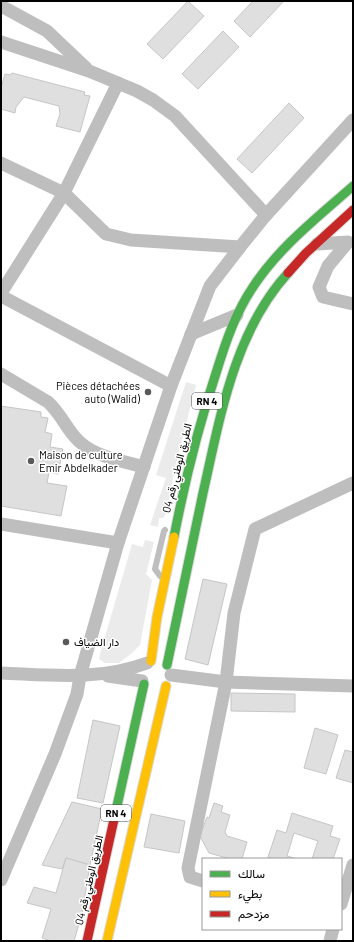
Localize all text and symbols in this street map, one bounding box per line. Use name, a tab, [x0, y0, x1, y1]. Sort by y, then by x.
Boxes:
place label: Pièces détachées auto (Walid)	[56, 379, 140, 405]
marker: Pièces détachées auto (Walid)	[143, 387, 153, 397]
road number: RN 4	[192, 393, 222, 409]
street label: الطريق الوطني رقم 04	[159, 422, 198, 515]
place label: Maison de culture Emir Abdelkader	[39, 448, 123, 474]
marker: Maison de culture Emir Abdelkader	[26, 456, 36, 466]
place label: دار الضياف	[74, 635, 119, 649]
marker: دار الضياف	[61, 637, 71, 647]
road number: RN 4	[101, 805, 131, 821]
street label: الطريق الوطني رقم 04	[72, 834, 109, 927]
legend	[202, 858, 342, 930]
text: سالك	[238, 866, 265, 880]
text: بطيء	[238, 886, 262, 904]
text: مزدحم	[238, 906, 269, 922]

